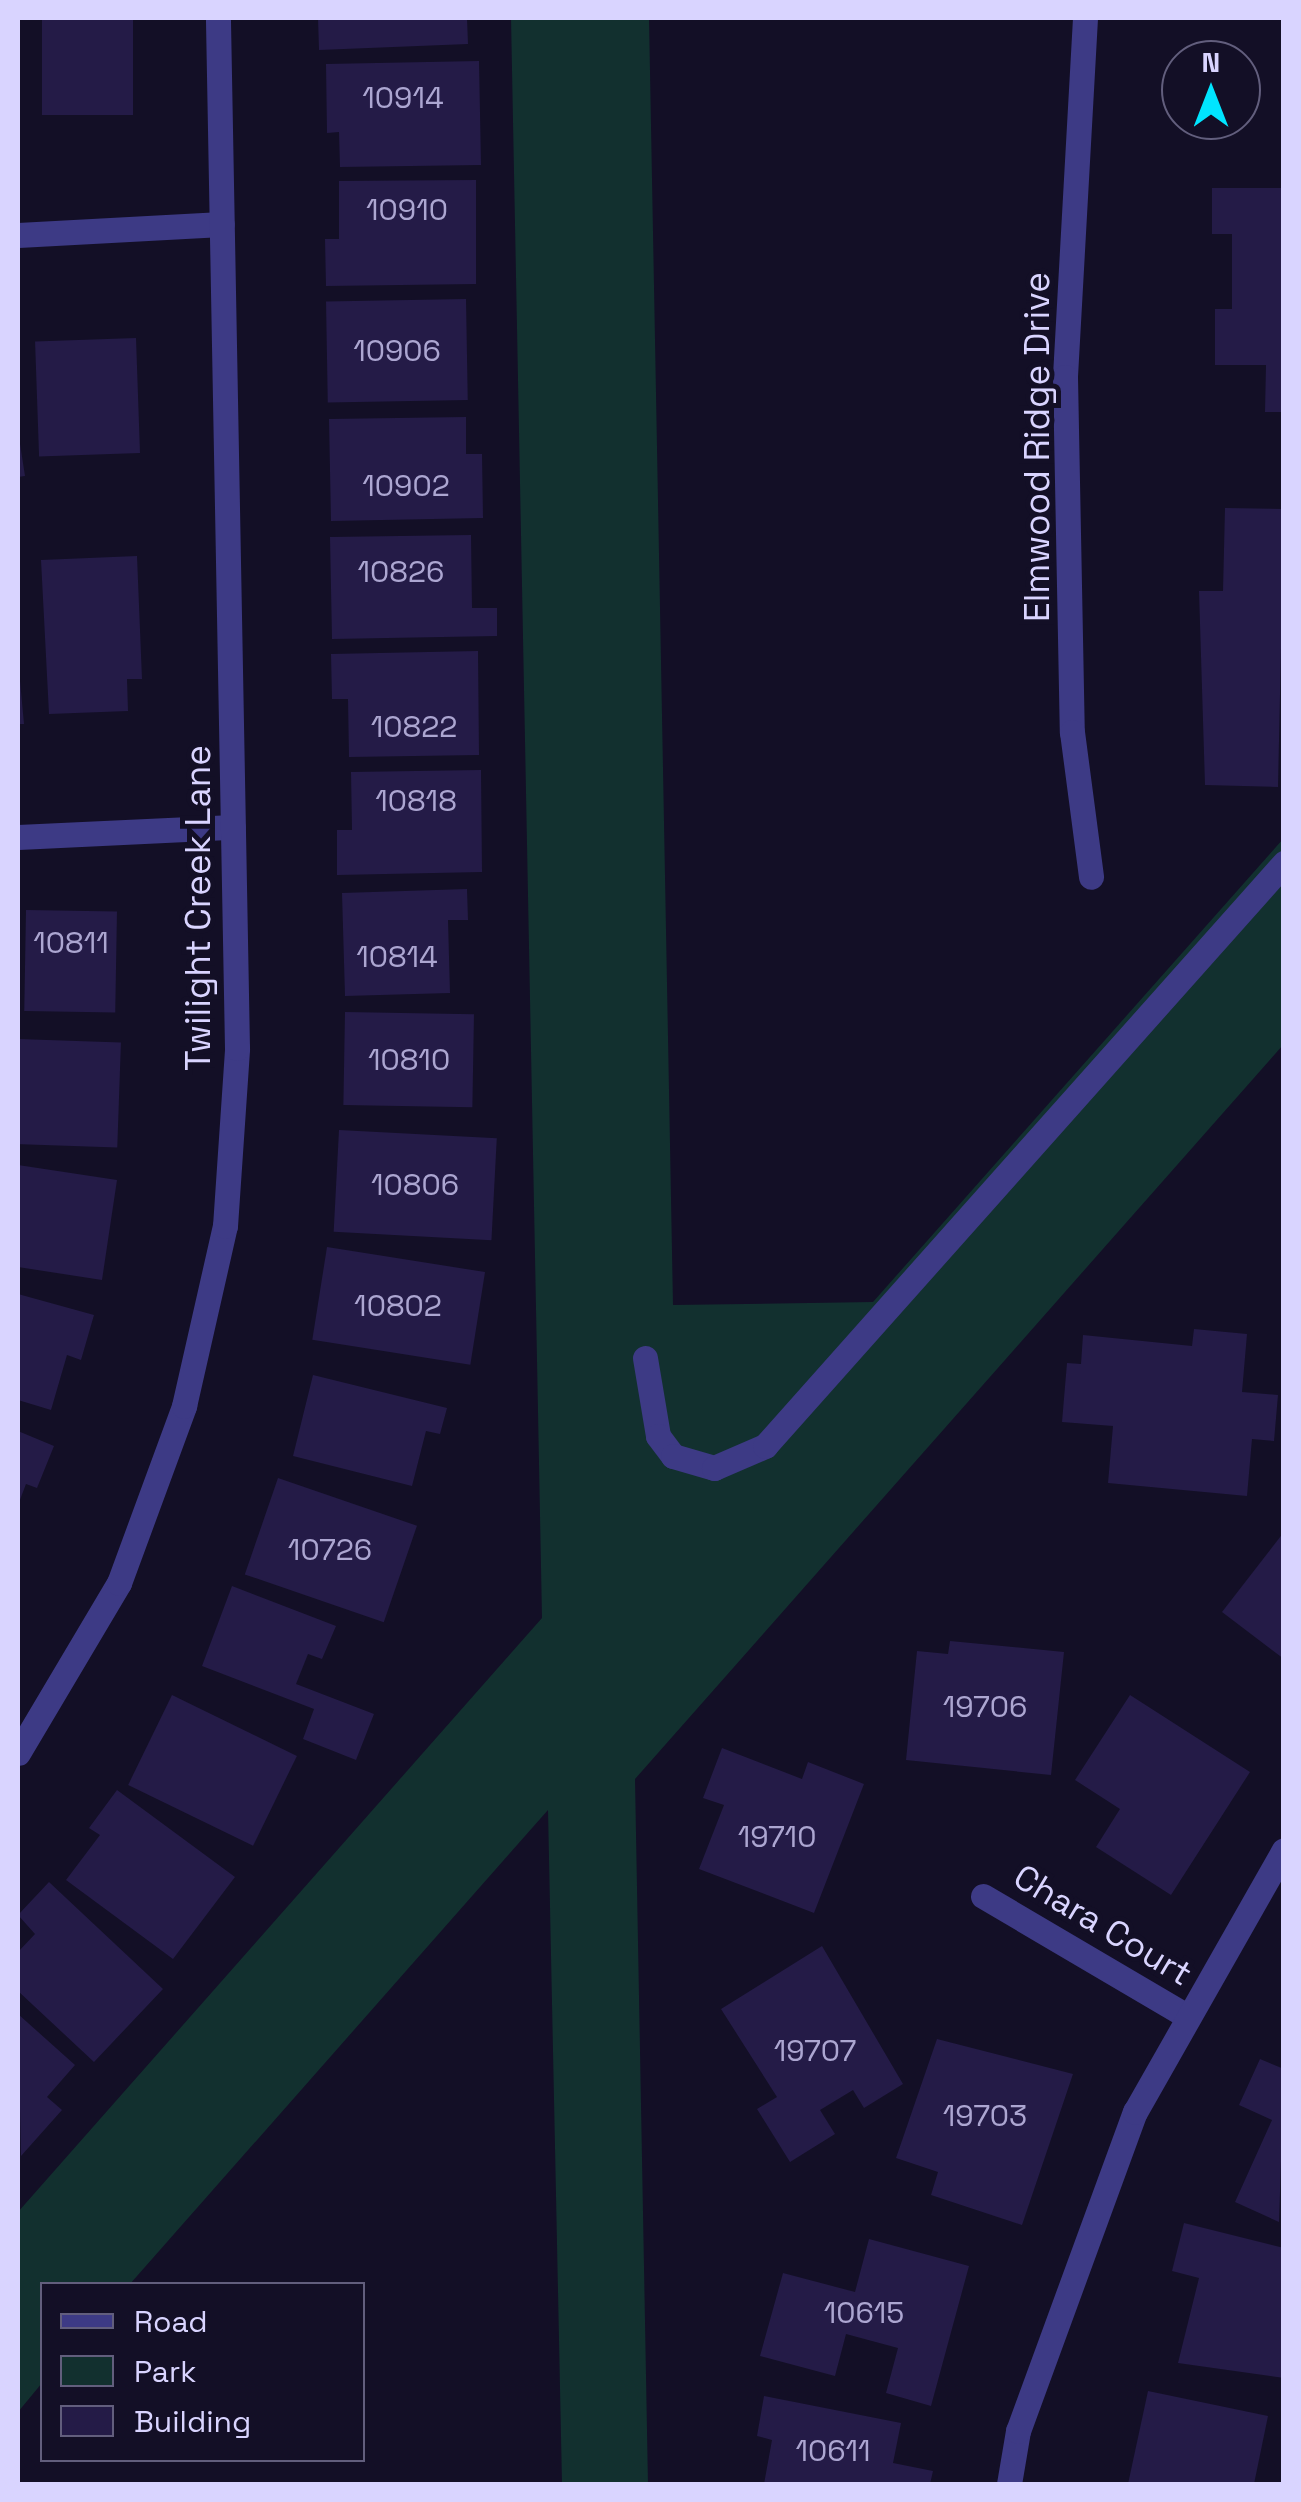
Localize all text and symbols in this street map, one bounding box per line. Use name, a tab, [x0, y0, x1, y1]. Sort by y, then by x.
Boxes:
north arrow	[1161, 40, 1261, 140]
text: N	[1202, 44, 1220, 80]
house number: 10914	[362, 80, 444, 116]
house number: 10910	[366, 192, 448, 228]
street label: Elmwood Ridge Drive	[1016, 272, 1058, 622]
house number: 10906	[353, 333, 441, 369]
house number: 10902	[362, 468, 450, 504]
house number: 10826	[358, 554, 444, 590]
house number: 10822	[371, 709, 457, 745]
street label: Twilight Creek Lane	[177, 745, 219, 1071]
house number: 10818	[375, 783, 457, 819]
house number: 10811	[33, 925, 109, 961]
house number: 10814	[356, 939, 438, 975]
house number: 10810	[368, 1042, 450, 1078]
house number: 10806	[371, 1167, 459, 1203]
house number: 10802	[354, 1288, 442, 1324]
house number: 10726	[288, 1532, 372, 1568]
house number: 19706	[943, 1689, 1027, 1725]
house number: 19710	[738, 1819, 816, 1855]
street label: Chara Court	[1006, 1855, 1200, 1995]
house number: 19707	[774, 2033, 856, 2069]
house number: 19703	[943, 2098, 1027, 2134]
legend	[40, 2282, 365, 2462]
house number: 10615	[824, 2295, 904, 2331]
text: Road	[134, 2302, 208, 2341]
text: Park	[134, 2352, 196, 2391]
text: Building	[134, 2402, 251, 2441]
house number: 10611	[795, 2433, 871, 2469]

